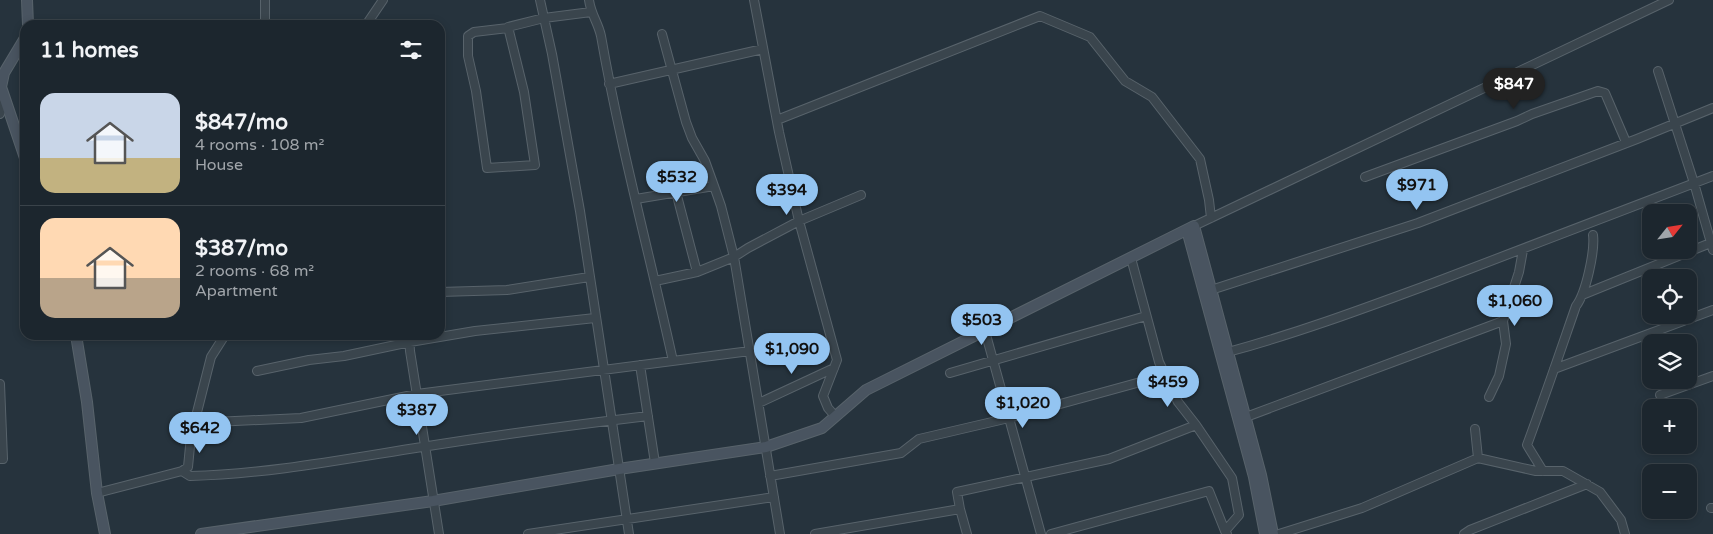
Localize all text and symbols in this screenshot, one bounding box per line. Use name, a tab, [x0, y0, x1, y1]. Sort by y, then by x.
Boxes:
icon: filters	[397, 36, 425, 64]
text: 11 homes	[40, 38, 139, 63]
pin: $847	[1484, 68, 1544, 110]
text: $847	[1494, 74, 1534, 94]
text: $847/mo	[195, 110, 288, 135]
icon: home	[80, 113, 140, 173]
text: 4 rooms · 108 m²	[195, 135, 324, 155]
text: House	[195, 155, 243, 175]
pin: $532	[647, 160, 707, 203]
text: $532	[657, 167, 697, 187]
pin: $971	[1387, 168, 1447, 211]
pin: $394	[757, 174, 817, 216]
text: $971	[1397, 175, 1437, 195]
text: $394	[767, 180, 807, 200]
north arrow	[1642, 204, 1698, 259]
map controls	[1642, 204, 1697, 519]
text: $387/mo	[195, 236, 288, 261]
icon: home	[80, 238, 140, 298]
text: 2 rooms · 68 m²	[195, 261, 314, 281]
button: locate	[1642, 269, 1697, 324]
text: Apartment	[195, 281, 278, 301]
pin: $1,060	[1474, 284, 1556, 327]
text: $1,060	[1488, 291, 1542, 311]
pin: $503	[952, 304, 1012, 346]
text: $503	[962, 310, 1002, 330]
pin: $1,090	[751, 332, 833, 375]
button: layers	[1642, 334, 1697, 389]
text: $1,090	[765, 339, 819, 359]
pin: $459	[1138, 366, 1198, 408]
text: $459	[1148, 372, 1188, 392]
pin: $1,020	[982, 386, 1064, 429]
text: $1,020	[996, 393, 1050, 413]
pin: $387	[387, 394, 447, 436]
button: +	[1642, 399, 1697, 454]
text: $387	[397, 400, 437, 420]
pin: $642	[170, 412, 230, 454]
text: $642	[180, 418, 220, 438]
button: −	[1642, 464, 1697, 519]

